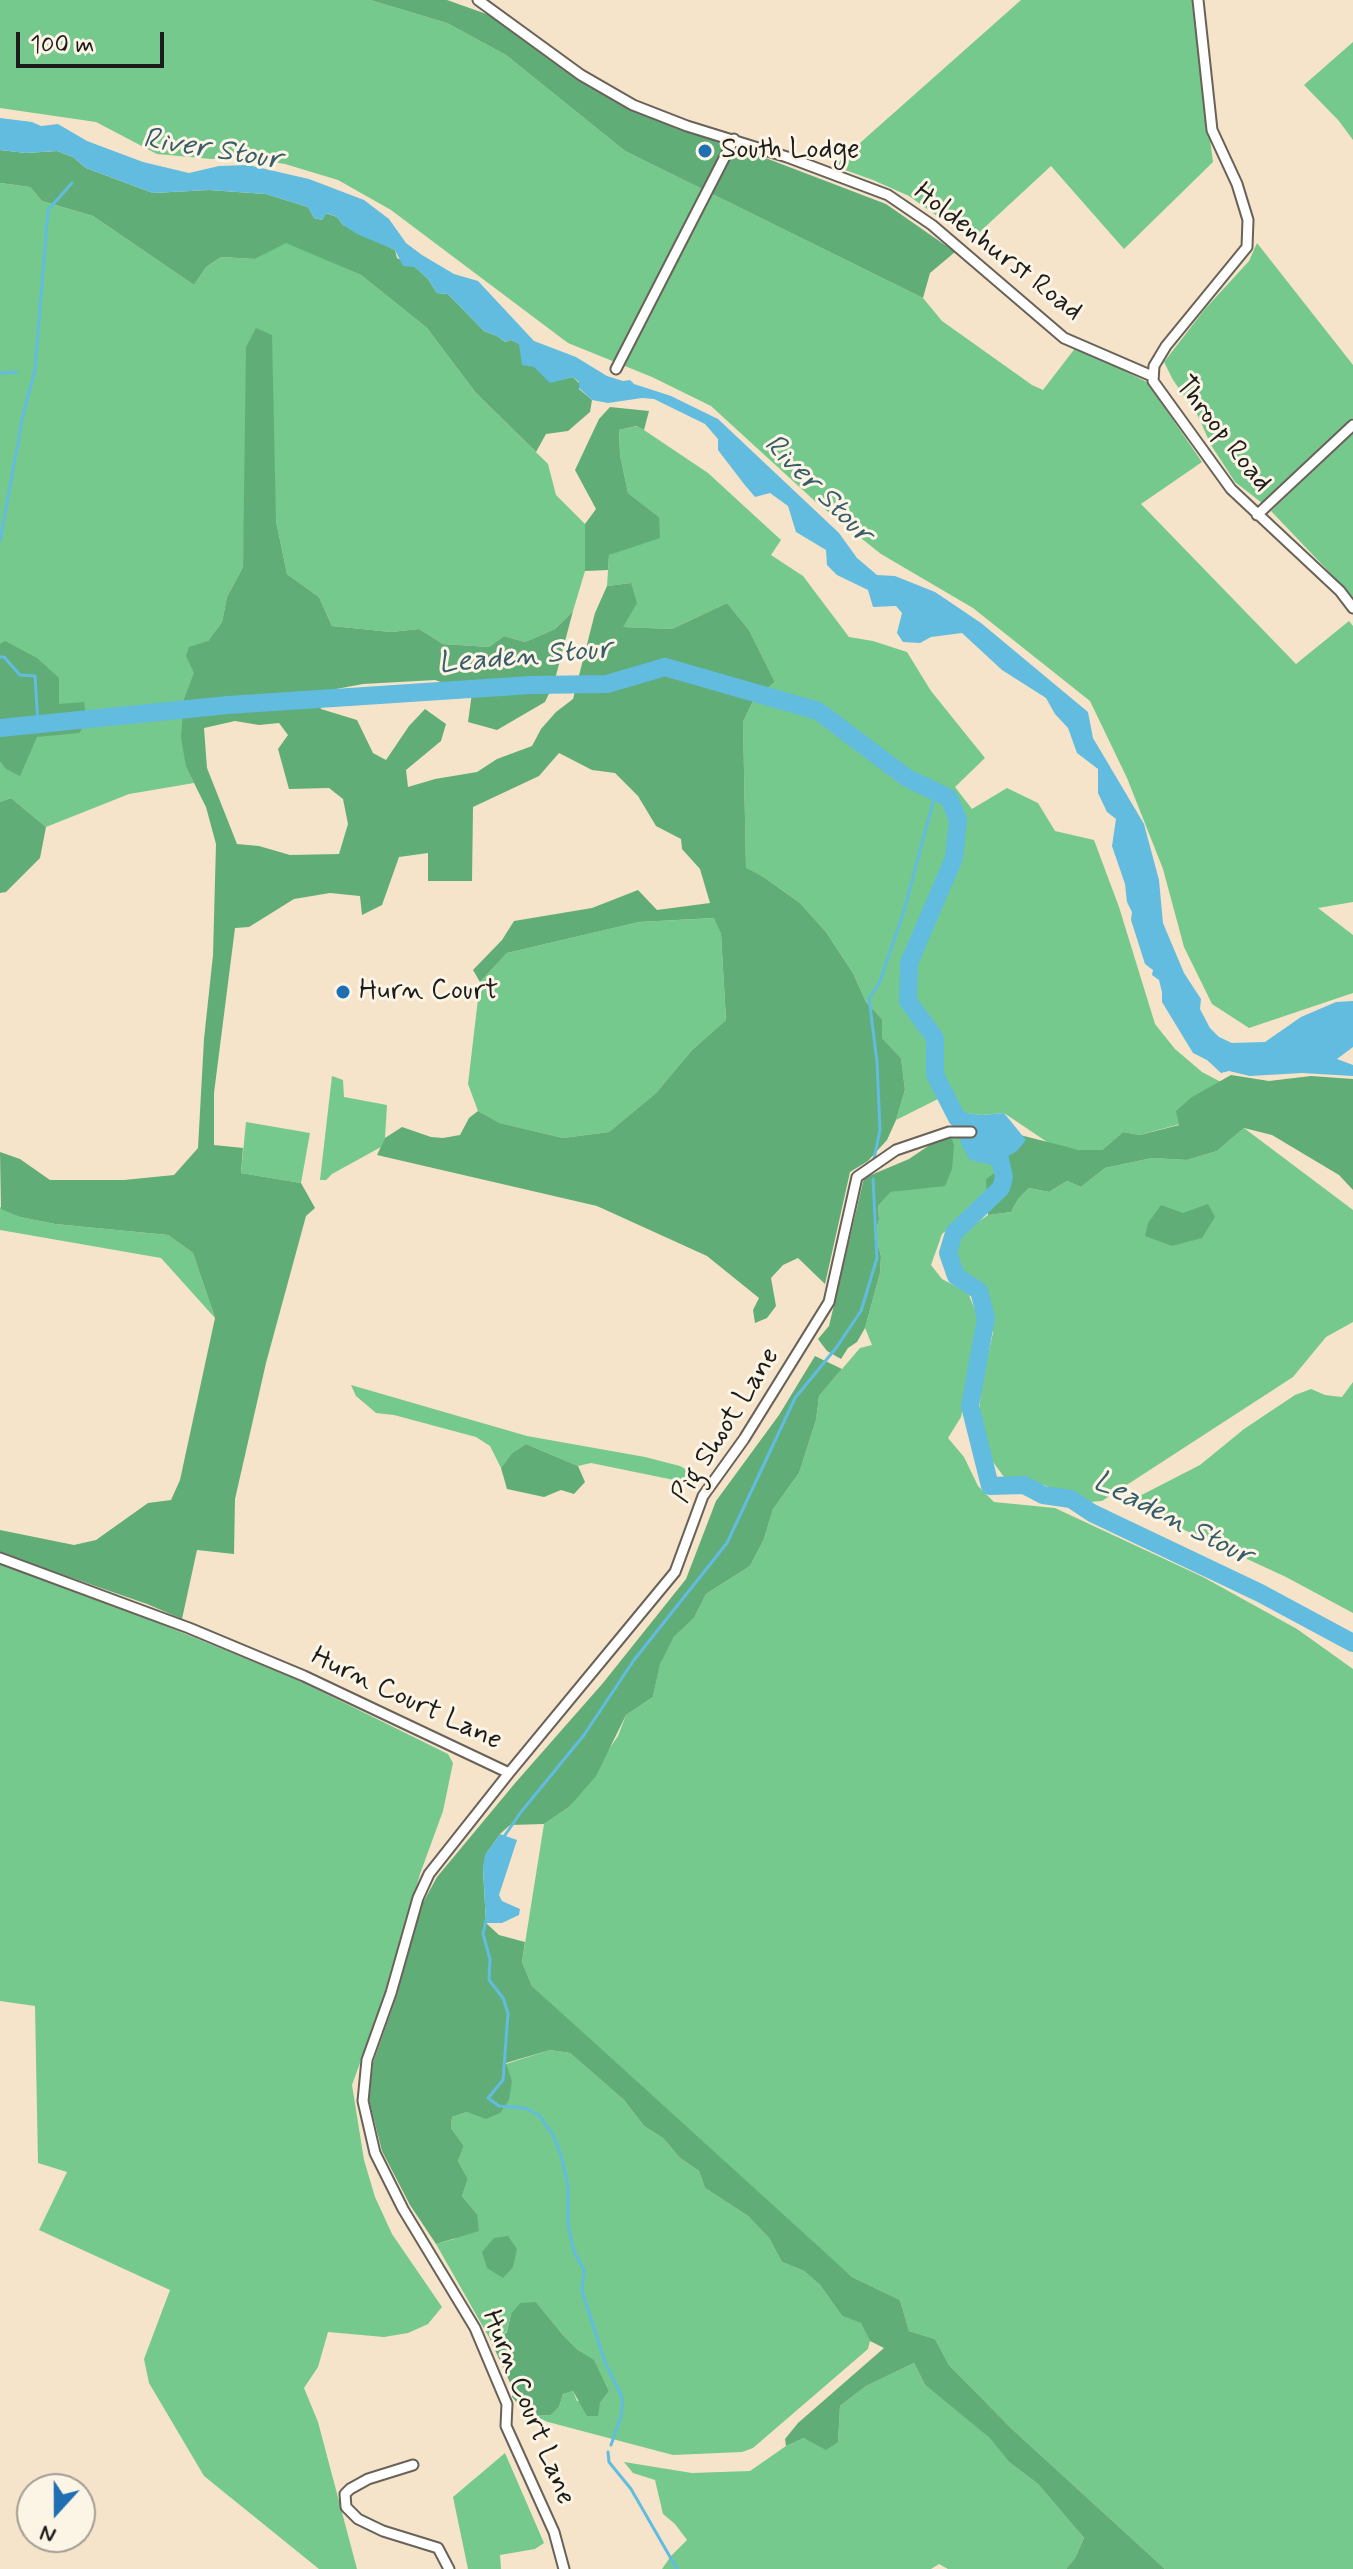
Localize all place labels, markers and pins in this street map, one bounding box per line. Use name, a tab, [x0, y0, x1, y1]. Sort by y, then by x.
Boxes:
place label: South Lodge	[721, 134, 860, 168]
marker: South Lodge	[696, 142, 714, 160]
place label: Hurn Court	[359, 975, 498, 1009]
marker: Hurn Court	[334, 983, 352, 1001]

